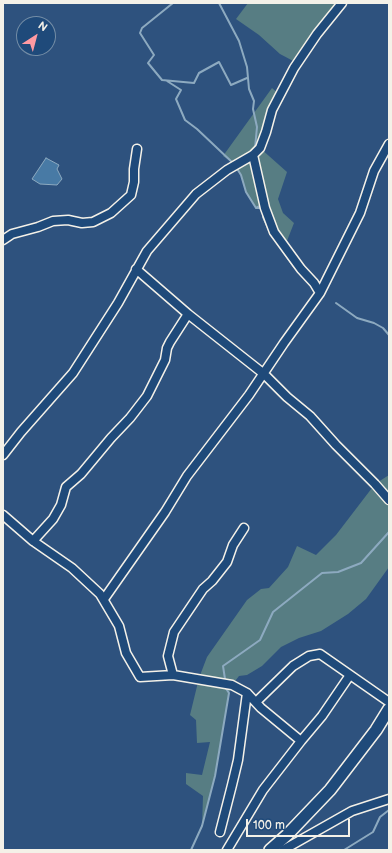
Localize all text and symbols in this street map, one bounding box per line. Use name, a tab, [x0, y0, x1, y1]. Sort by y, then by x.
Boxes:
north arrow	[16, 16, 56, 56]
text: N	[36, 19, 50, 34]
scale bar	[248, 811, 352, 837]
text: 100 m	[253, 818, 285, 833]

